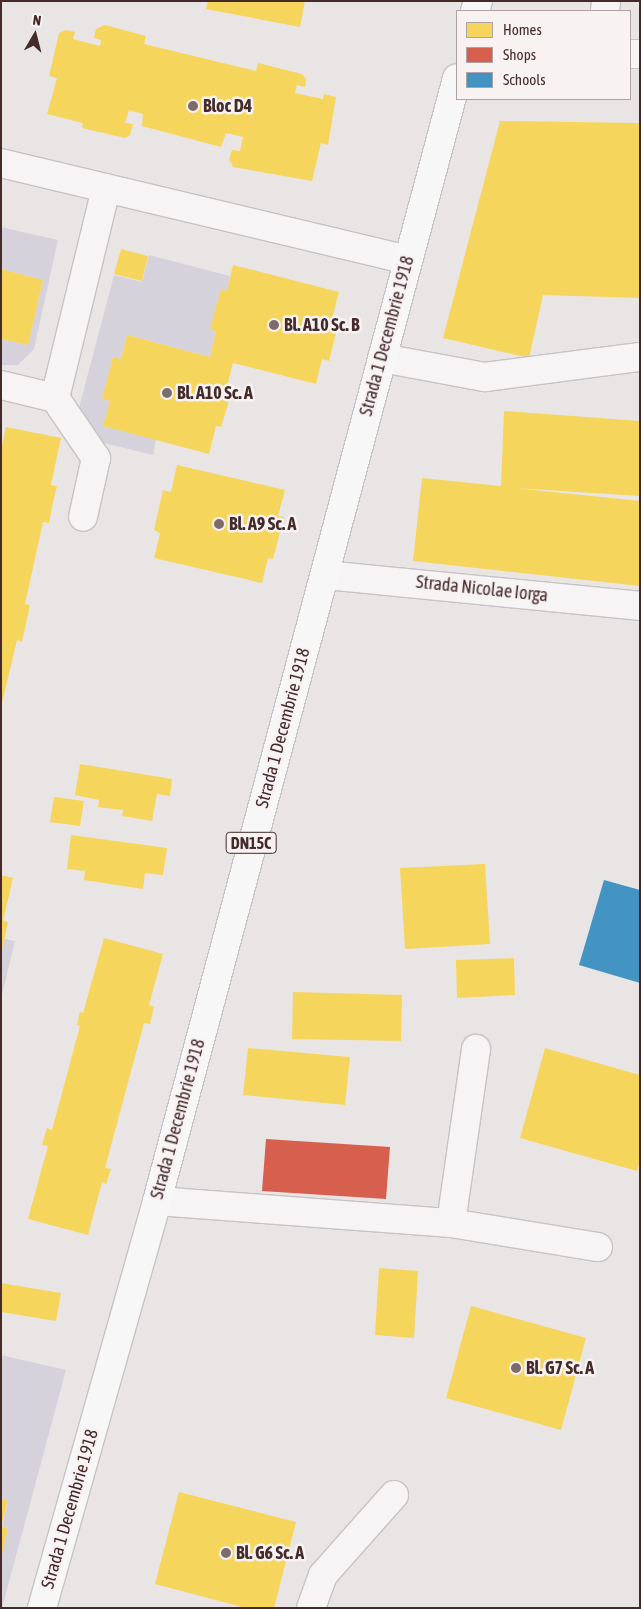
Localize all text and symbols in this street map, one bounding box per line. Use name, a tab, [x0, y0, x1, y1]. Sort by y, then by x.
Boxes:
north arrow	[10, 10, 60, 60]
legend	[456, 10, 631, 100]
text: N	[32, 12, 42, 29]
text: Homes	[503, 21, 542, 38]
text: Shops	[503, 46, 536, 63]
text: Schools	[503, 71, 546, 88]
place label: Bloc D4	[203, 95, 252, 117]
marker: Bloc D4	[187, 100, 199, 112]
street label: Strada 1 Decembrie 1918	[355, 254, 419, 418]
place label: Bl. A10 Sc. B	[284, 314, 360, 336]
marker: Bl. A10 Sc. B	[268, 319, 280, 331]
place label: Bl. A10 Sc. A	[177, 382, 253, 404]
marker: Bl. A10 Sc. A	[161, 387, 173, 399]
place label: Bl. A9 Sc. A	[229, 513, 296, 535]
marker: Bl. A9 Sc. A	[213, 518, 225, 530]
street label: Strada Nicolae Iorga	[415, 571, 549, 607]
street label: Strada 1 Decembrie 1918	[251, 646, 315, 810]
road number: DN15C	[225, 830, 277, 856]
street label: Strada 1 Decembrie 1918	[146, 1037, 210, 1201]
place label: Bl. G7 Sc. A	[526, 1357, 594, 1379]
marker: Bl. G7 Sc. A	[510, 1362, 522, 1374]
street label: Strada 1 Decembrie 1918	[37, 1427, 103, 1591]
place label: Bl. G6 Sc. A	[236, 1542, 304, 1564]
marker: Bl. G6 Sc. A	[220, 1547, 232, 1559]

